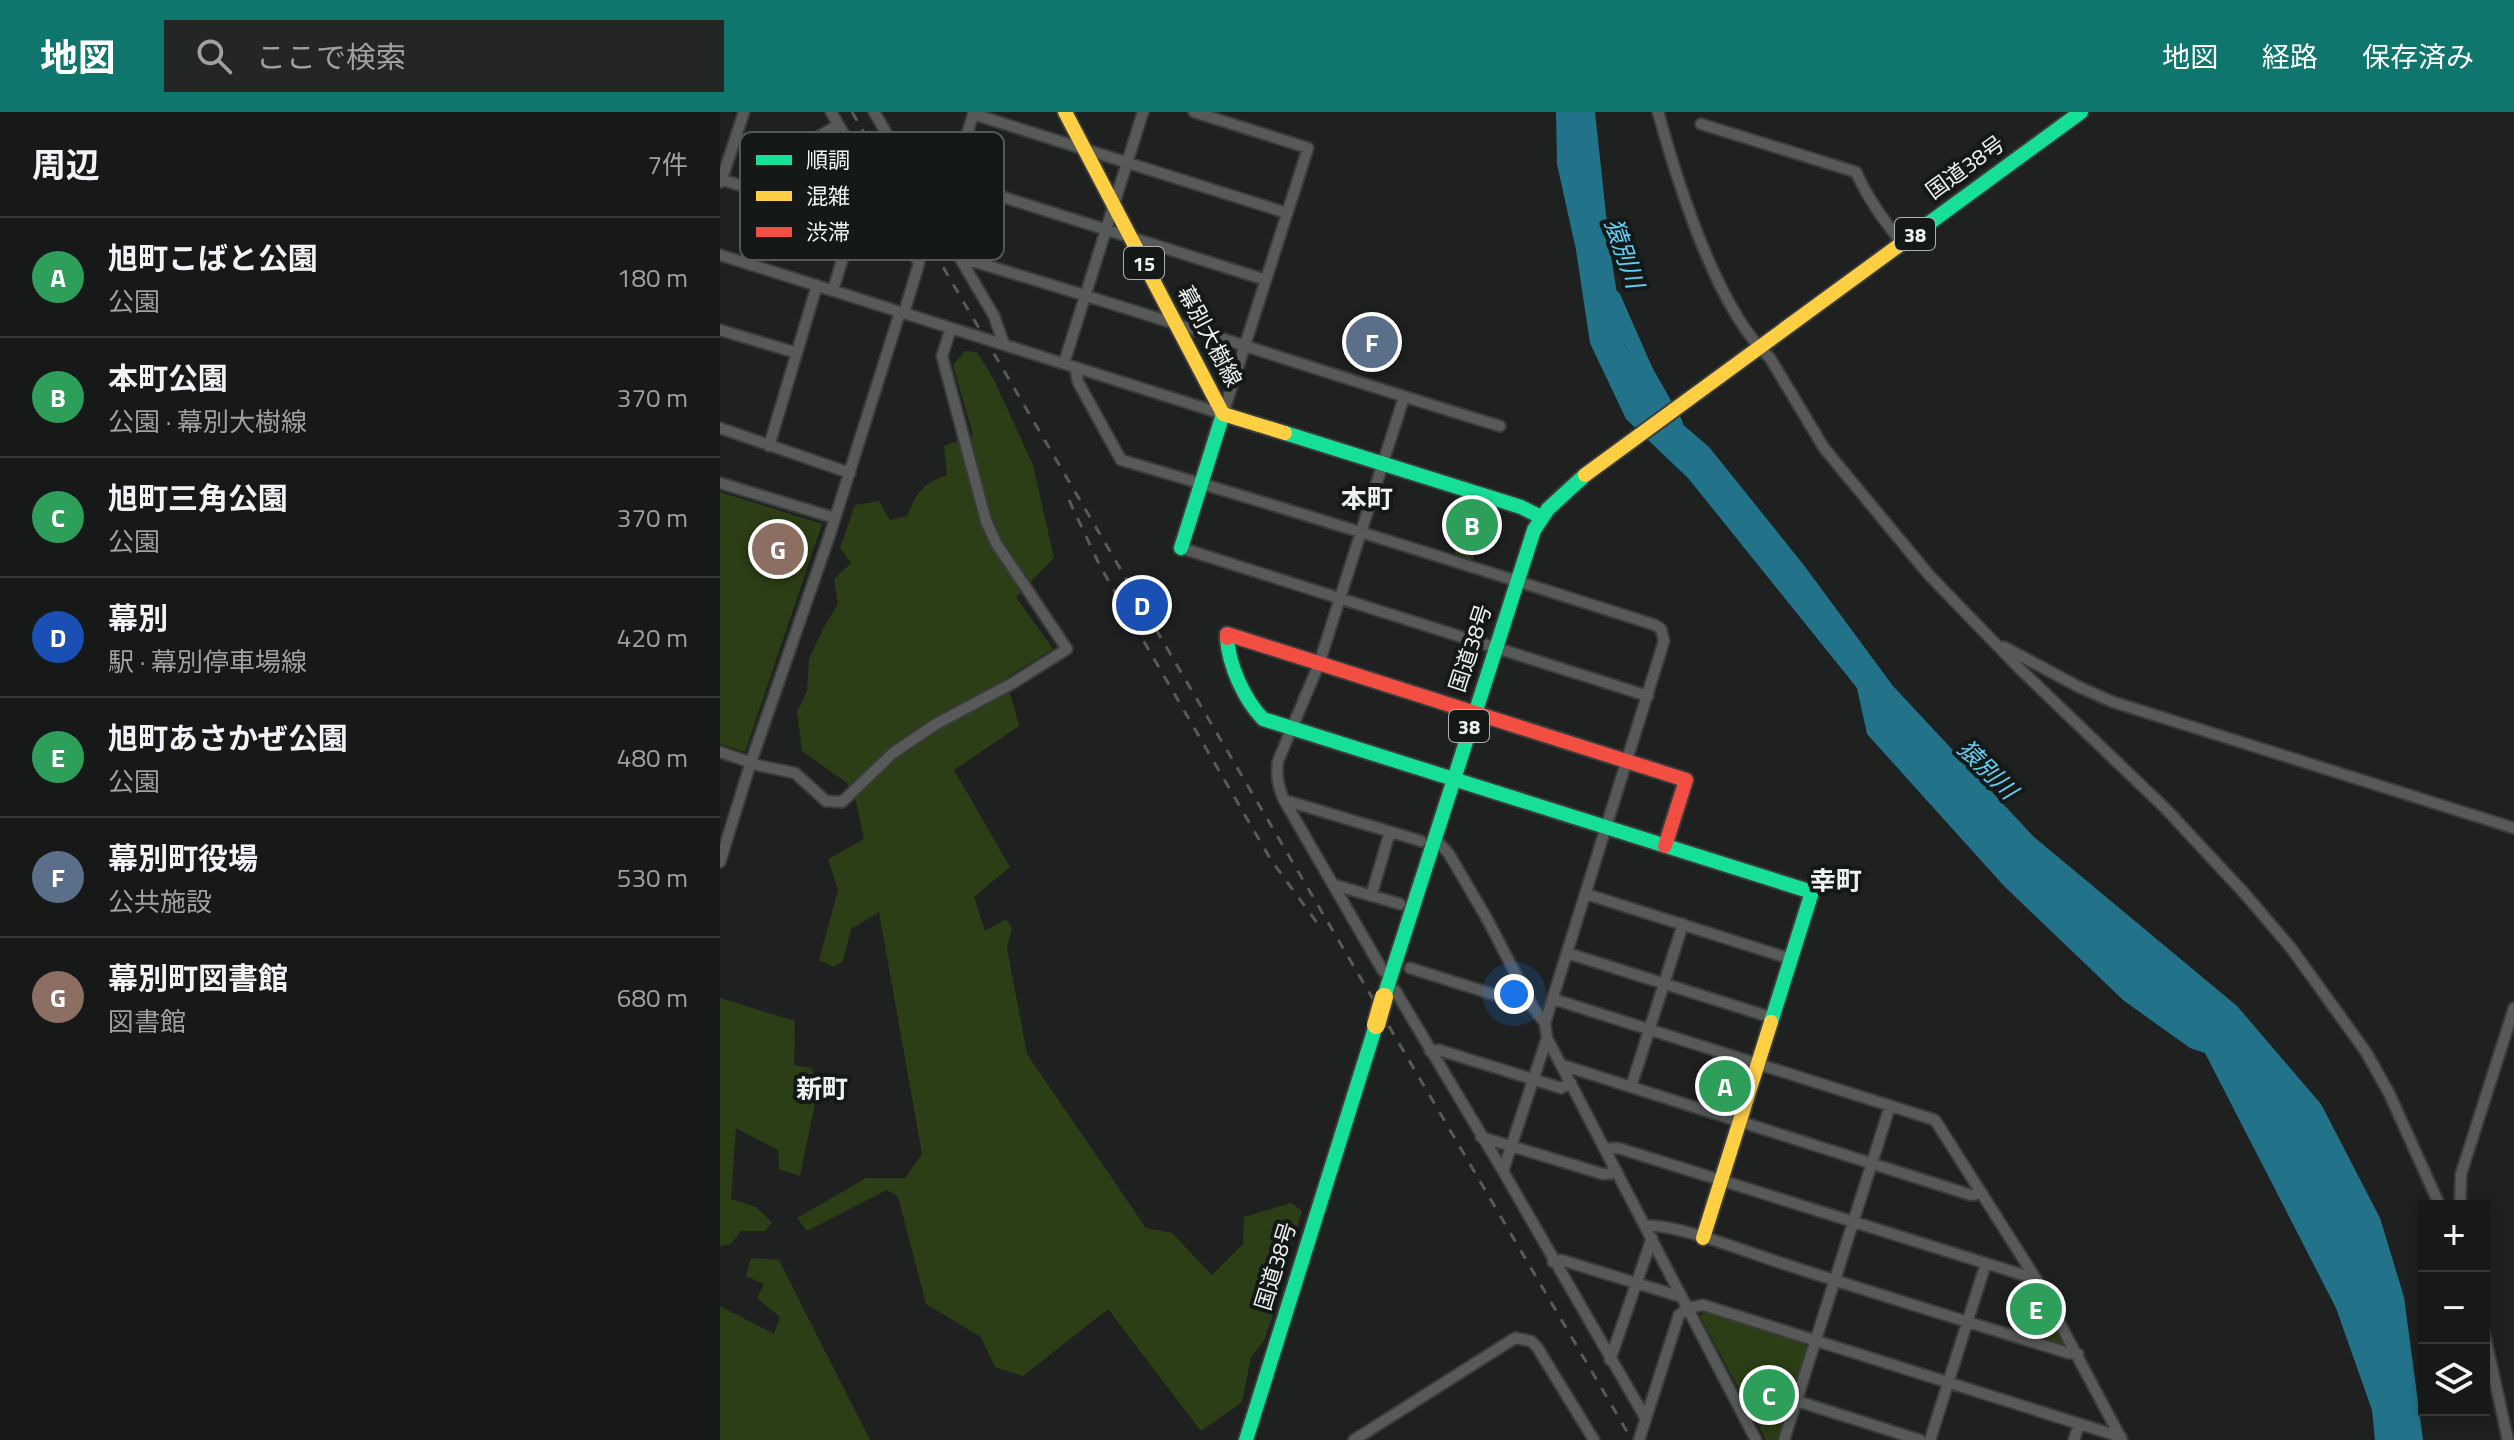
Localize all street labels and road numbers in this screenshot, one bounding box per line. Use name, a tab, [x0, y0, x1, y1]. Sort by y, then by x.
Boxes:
street label: 国道38号	[1918, 127, 2012, 207]
road number: 38	[1895, 218, 1935, 250]
road number: 15	[1124, 247, 1164, 279]
street label: 幕別大樹線	[1169, 279, 1251, 393]
street label: 国道38号	[1440, 600, 1500, 696]
road number: 38	[1449, 710, 1489, 742]
street label: 国道38号	[1245, 1218, 1305, 1314]

